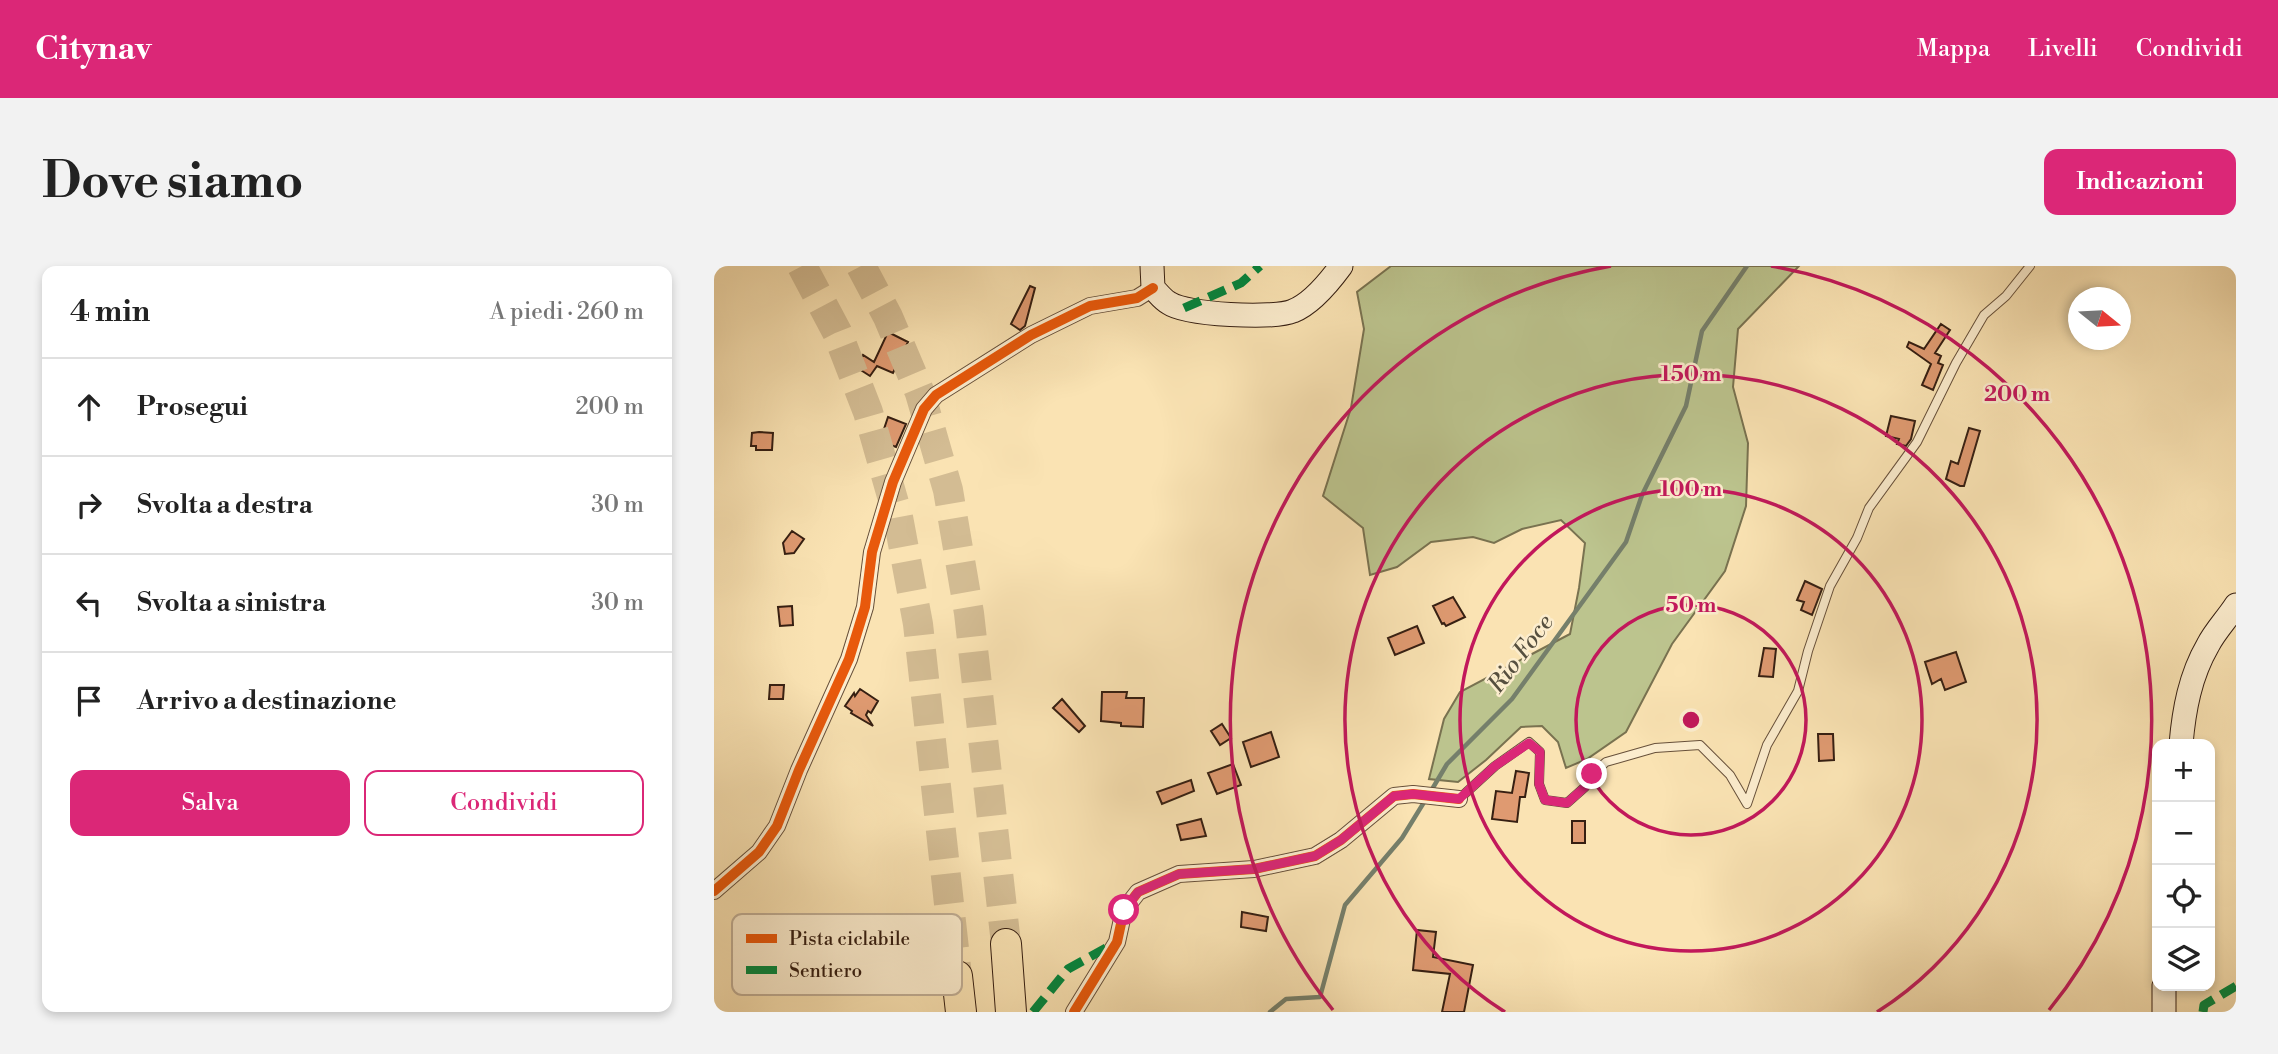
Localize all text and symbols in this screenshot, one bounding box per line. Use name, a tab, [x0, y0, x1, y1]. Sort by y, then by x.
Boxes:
text: Citynav	[35, 29, 152, 70]
text: Mappa	[1917, 34, 1990, 64]
text: Livelli	[2028, 34, 2098, 64]
text: Condividi	[2136, 34, 2243, 64]
button: Indicazioni	[2044, 149, 2236, 215]
text: Dove siamo	[42, 152, 303, 213]
north arrow	[2068, 287, 2131, 350]
text: 4 min	[70, 293, 150, 331]
text: A piedi · 260 m	[490, 298, 644, 326]
text: 150 m	[1661, 362, 1721, 388]
text: 200 m	[1984, 382, 2050, 408]
icon: ahead	[70, 388, 108, 426]
text: Prosegui	[137, 391, 248, 423]
text: 200 m	[576, 393, 644, 421]
text: 100 m	[1660, 477, 1722, 503]
icon: right	[70, 486, 108, 524]
text: Svolta a destra	[137, 489, 313, 521]
text: 30 m	[591, 491, 644, 519]
icon: left	[70, 584, 108, 622]
text: Svolta a sinistra	[137, 587, 326, 619]
text: 30 m	[591, 589, 644, 617]
text: 50 m	[1666, 593, 1716, 619]
water label: Rio Foce	[1481, 609, 1560, 700]
icon: arrive	[70, 682, 108, 720]
text: Arrivo a destinazione	[137, 685, 396, 717]
centre of rings	[1679, 708, 1703, 732]
map controls	[2152, 739, 2215, 991]
button: +	[2152, 739, 2215, 802]
route end	[1576, 758, 1607, 789]
button: Salva	[70, 770, 350, 836]
button: Condividi	[364, 770, 644, 836]
button: −	[2152, 802, 2215, 865]
button: locate	[2152, 865, 2215, 928]
route start	[1108, 894, 1139, 925]
legend	[732, 914, 962, 995]
text: Pista ciclabile	[789, 927, 910, 951]
button: layers	[2152, 928, 2215, 991]
text: Sentiero	[789, 959, 862, 983]

